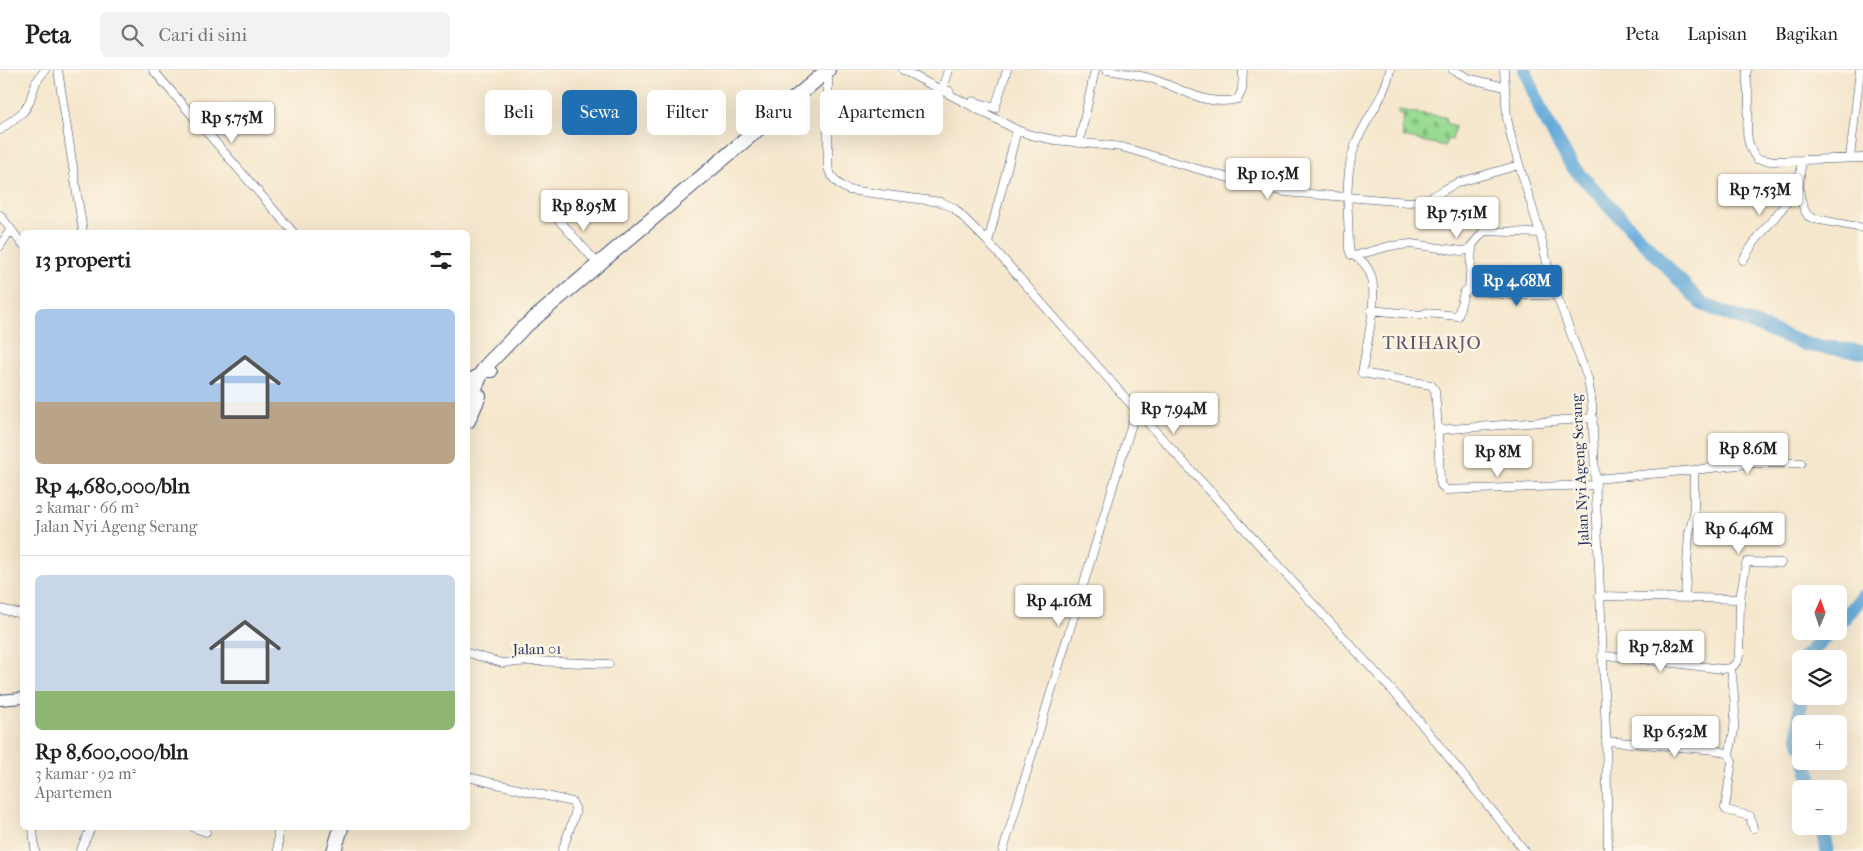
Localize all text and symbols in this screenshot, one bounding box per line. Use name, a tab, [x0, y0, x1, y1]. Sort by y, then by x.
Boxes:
search box	[100, 12, 450, 57]
text: Peta	[25, 21, 70, 49]
icon: search	[118, 21, 146, 49]
text: Cari di sini	[158, 24, 247, 46]
text: Peta	[1625, 24, 1659, 45]
text: Lapisan	[1687, 24, 1747, 45]
text: Bagikan	[1775, 24, 1838, 45]
chip: Beli	[485, 90, 552, 135]
chip: Sewa	[562, 90, 637, 135]
chip: Filter	[647, 90, 726, 135]
chip: Baru	[736, 90, 810, 135]
chip: Apartemen	[820, 90, 943, 135]
pin: Rp 5.75M	[180, 102, 284, 144]
text: Rp 5.75M	[201, 108, 263, 127]
pin: Rp 10.5M	[1216, 158, 1320, 200]
text: Rp 10.5M	[1237, 164, 1299, 183]
pin: Rp 7.53M	[1708, 174, 1812, 216]
text: Rp 7.53M	[1729, 180, 1791, 199]
pin: Rp 8.95M	[532, 190, 636, 232]
text: Rp 8.95M	[552, 196, 616, 215]
pin: Rp 7.51M	[1405, 196, 1509, 239]
text: Rp 7.51M	[1427, 203, 1487, 222]
icon: filters	[427, 246, 455, 274]
text: 13 properti	[35, 248, 131, 272]
pin: Rp 4.68M	[1465, 264, 1569, 307]
text: Rp 4.68M	[1483, 271, 1551, 290]
district label: TRIHARJO	[1382, 333, 1482, 354]
icon: home	[200, 342, 290, 432]
pin: Rp 7.94M	[1122, 392, 1226, 435]
street label: Jalan Nyi Ageng Serang	[1567, 393, 1593, 547]
text: Rp 7.94M	[1141, 399, 1207, 418]
pin: Rp 8.6M	[1702, 432, 1794, 475]
pin: Rp 8M	[1463, 436, 1533, 478]
text: Rp 8.6M	[1719, 439, 1777, 458]
text: Rp 8M	[1475, 442, 1521, 461]
text: Rp 4,680,000/bln	[35, 474, 190, 498]
text: 2 kamar · 66 m²	[35, 498, 138, 517]
pin: Rp 6.46M	[1687, 512, 1791, 555]
text: Jalan Nyi Ageng Serang	[35, 517, 197, 536]
text: Rp 6.46M	[1705, 519, 1773, 538]
pin: Rp 4.16M	[1007, 584, 1111, 627]
north arrow	[1792, 585, 1848, 640]
map controls	[1792, 585, 1847, 835]
text: Rp 4.16M	[1026, 591, 1092, 610]
icon: home	[200, 607, 290, 697]
pin: Rp 7.82M	[1609, 630, 1713, 673]
text: Rp 7.82M	[1628, 637, 1694, 656]
street label: Jalan 01	[511, 640, 562, 658]
button: layers	[1792, 650, 1847, 705]
button: +	[1792, 715, 1847, 770]
pin: Rp 6.52M	[1623, 716, 1727, 758]
text: Rp 6.52M	[1643, 722, 1707, 741]
text: Rp 8,600,000/bln	[35, 740, 188, 764]
text: 3 kamar · 92 m²	[35, 764, 136, 783]
button: −	[1792, 780, 1847, 835]
text: Apartemen	[35, 783, 112, 802]

